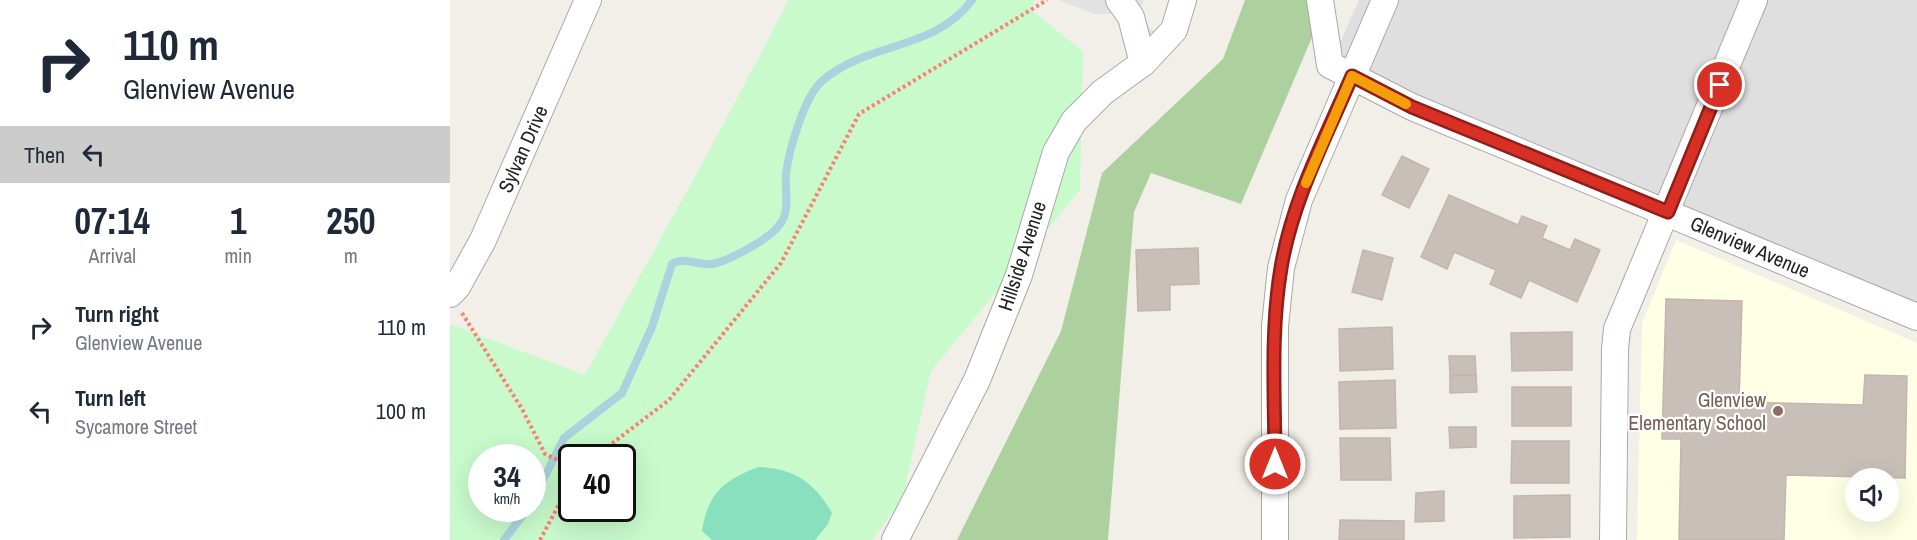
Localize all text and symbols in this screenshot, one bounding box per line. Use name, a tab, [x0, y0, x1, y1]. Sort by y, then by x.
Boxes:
text: 110 m	[123, 17, 219, 73]
icon: right	[24, 24, 102, 102]
pin	[1694, 59, 1745, 110]
icon: arrive	[1703, 68, 1736, 101]
text: Glenview Avenue	[123, 71, 295, 107]
street label: Sylvan Drive	[491, 101, 554, 197]
icon: left	[77, 138, 110, 171]
text: Then	[24, 140, 65, 170]
text: 07:14	[74, 197, 150, 245]
text: 1	[230, 197, 246, 245]
text: 250	[326, 197, 376, 245]
street label: Hillside Avenue	[991, 198, 1052, 314]
street label: Glenview Avenue	[1686, 209, 1814, 284]
text: Arrival	[89, 242, 136, 269]
text: min	[224, 242, 252, 269]
text: m	[344, 242, 358, 269]
text: Turn right	[75, 299, 159, 329]
icon: right	[24, 311, 57, 344]
text: 110 m	[377, 312, 426, 342]
text: Glenview Avenue	[75, 329, 202, 356]
text: Turn left	[75, 383, 146, 413]
place label: Glenview Elementary School	[1628, 386, 1766, 436]
icon: left	[24, 395, 57, 428]
text: 100 m	[376, 396, 426, 426]
marker: Glenview Elementary School	[1771, 404, 1785, 418]
text: Sycamore Street	[75, 413, 197, 440]
position arrow	[1243, 432, 1307, 496]
speed limit sign: 40	[558, 444, 636, 522]
text: 34	[493, 456, 521, 496]
map controls	[1845, 468, 1899, 522]
button: sound	[1845, 468, 1899, 522]
text: km/h	[494, 488, 520, 509]

